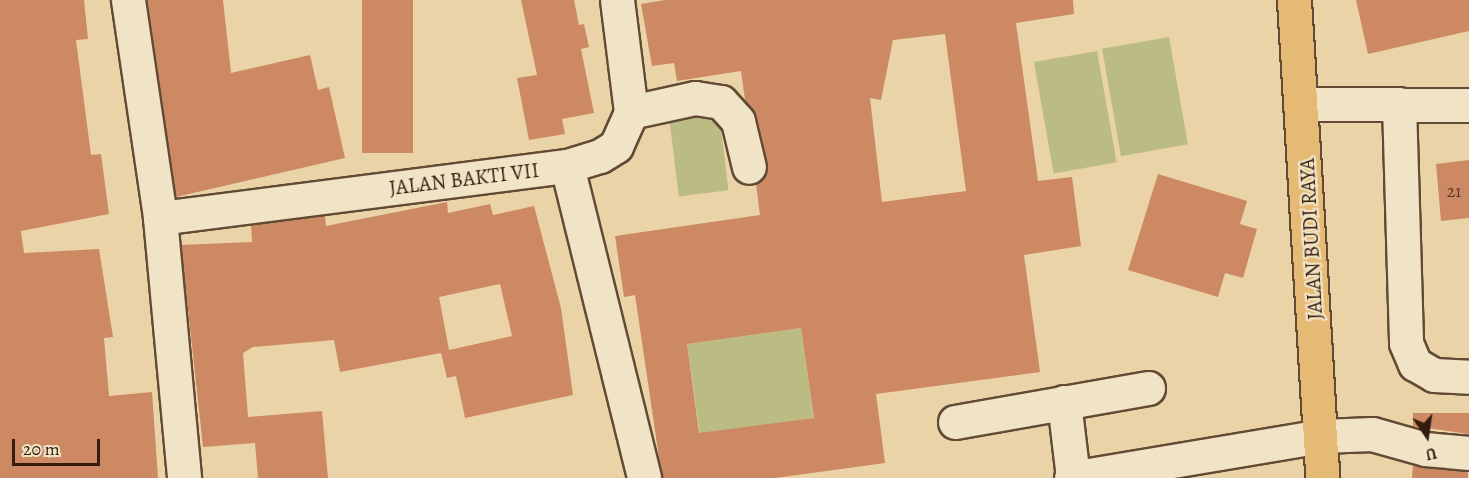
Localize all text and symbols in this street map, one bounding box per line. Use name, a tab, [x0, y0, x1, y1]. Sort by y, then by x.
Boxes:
street label: JALAN BAKTI VII	[388, 157, 540, 201]
street label: JALAN BUDI RAYA	[1294, 157, 1328, 321]
house number: 21	[1447, 180, 1461, 202]
north arrow	[1397, 406, 1457, 466]
scale bar	[15, 427, 104, 465]
text: 20 m	[23, 437, 60, 461]
text: U	[1423, 442, 1439, 465]

